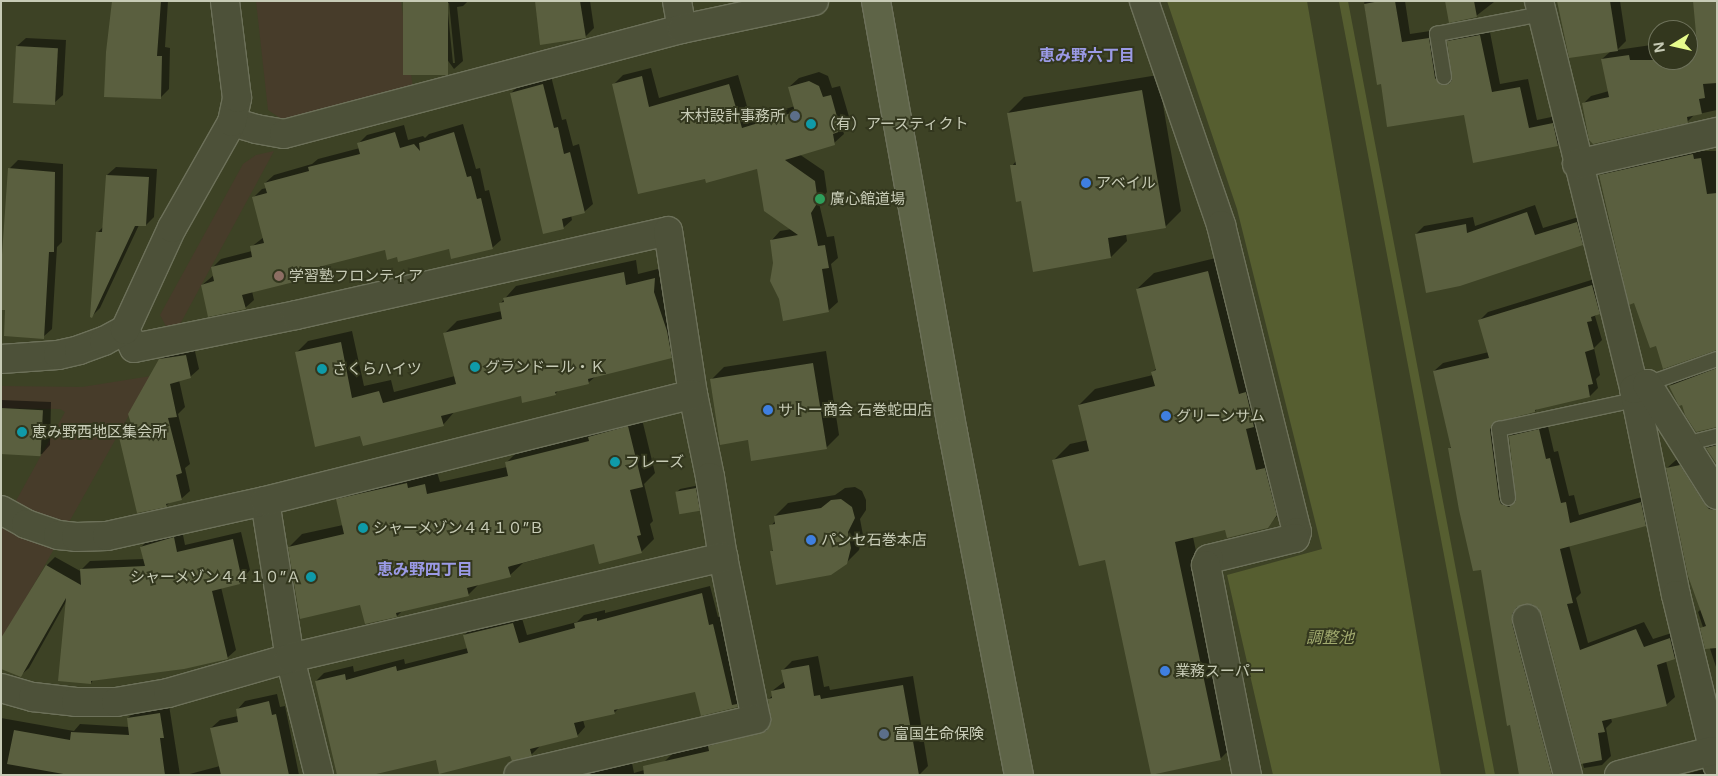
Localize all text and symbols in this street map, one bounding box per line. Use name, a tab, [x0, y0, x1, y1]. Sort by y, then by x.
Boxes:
north arrow	[1648, 20, 1698, 70]
text: N	[1649, 41, 1668, 54]
district label: 恵み野六丁目	[1039, 45, 1135, 65]
place label: 木村設計事務所	[680, 107, 785, 125]
marker: 木村設計事務所	[789, 110, 801, 122]
place label: （有）アースティクト	[821, 115, 970, 133]
marker: （有）アースティクト	[805, 118, 817, 130]
place label: アベイル	[1096, 174, 1156, 192]
marker: アベイル	[1080, 177, 1092, 189]
place label: 廣心館道場	[830, 190, 905, 208]
marker: 廣心館道場	[814, 193, 826, 205]
place label: 学習塾フロンティア	[289, 267, 424, 285]
marker: 学習塾フロンティア	[273, 270, 285, 282]
place label: グランドール・Ｋ	[485, 358, 605, 376]
place label: さくらハイツ	[332, 360, 422, 378]
marker: グランドール・Ｋ	[469, 361, 481, 373]
marker: さくらハイツ	[316, 363, 328, 375]
place label: サトー商会 石巻蛇田店	[778, 401, 932, 419]
marker: サトー商会 石巻蛇田店	[762, 404, 774, 416]
place label: グリーンサム	[1176, 407, 1266, 425]
marker: グリーンサム	[1160, 410, 1172, 422]
place label: 恵み野西地区集会所	[32, 423, 167, 441]
marker: 恵み野西地区集会所	[16, 426, 28, 438]
place label: フレーズ	[625, 453, 685, 471]
marker: フレーズ	[609, 456, 621, 468]
place label: シャーメゾン４４１０”Ｂ	[373, 519, 545, 537]
marker: シャーメゾン４４１０”Ｂ	[357, 522, 369, 534]
place label: パンセ石巻本店	[821, 531, 926, 549]
marker: パンセ石巻本店	[805, 534, 817, 546]
district label: 恵み野四丁目	[377, 559, 473, 579]
place label: シャーメゾン４４１０”Ａ	[129, 568, 301, 586]
marker: シャーメゾン４４１０”Ａ	[305, 571, 317, 583]
water label: 調整池	[1306, 627, 1354, 647]
place label: 業務スーパー	[1175, 662, 1265, 680]
marker: 業務スーパー	[1159, 665, 1171, 677]
place label: 富国生命保険	[894, 725, 984, 743]
marker: 富国生命保険	[878, 728, 890, 740]

